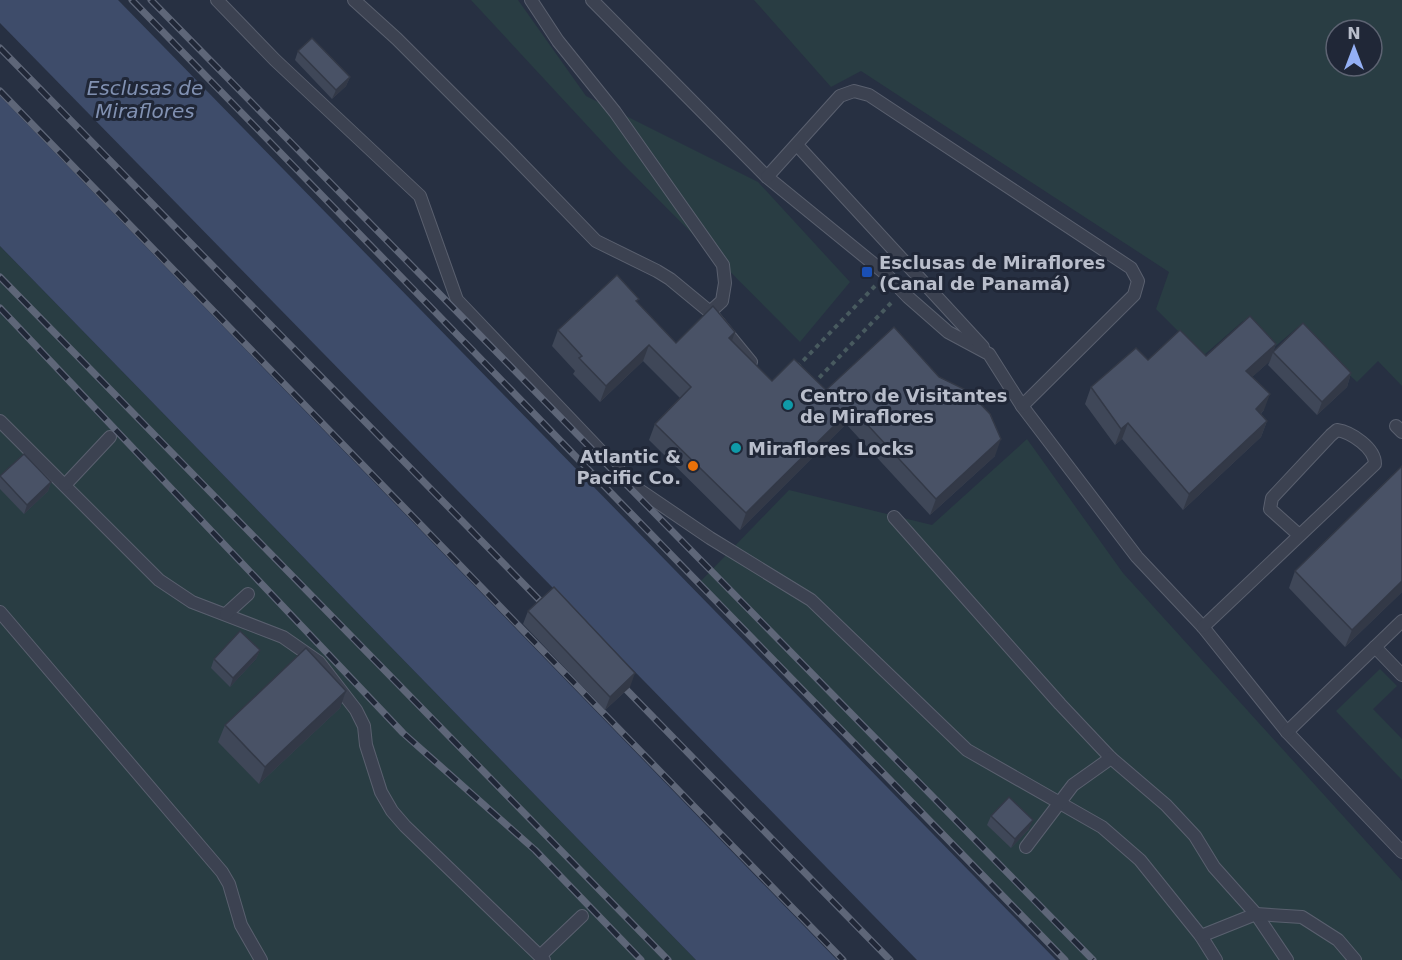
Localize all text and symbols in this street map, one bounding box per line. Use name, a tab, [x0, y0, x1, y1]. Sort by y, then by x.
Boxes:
north arrow	[1324, 18, 1384, 78]
text: N	[1347, 24, 1361, 43]
water label: Esclusas de Miraflores	[87, 76, 203, 123]
place label: Esclusas de Miraflores (Canal de Panamá)	[879, 252, 1105, 294]
marker: Esclusas de Miraflores (Canal de Panamá)	[860, 265, 874, 279]
place label: Centro de Visitantes de Miraflores	[800, 385, 1007, 427]
marker: Centro de Visitantes de Miraflores	[781, 398, 795, 412]
place label: Miraflores Locks	[748, 438, 914, 459]
marker: Miraflores Locks	[729, 441, 743, 455]
place label: Atlantic & Pacific Co.	[577, 446, 681, 488]
marker: Atlantic & Pacific Co.	[686, 459, 700, 473]

